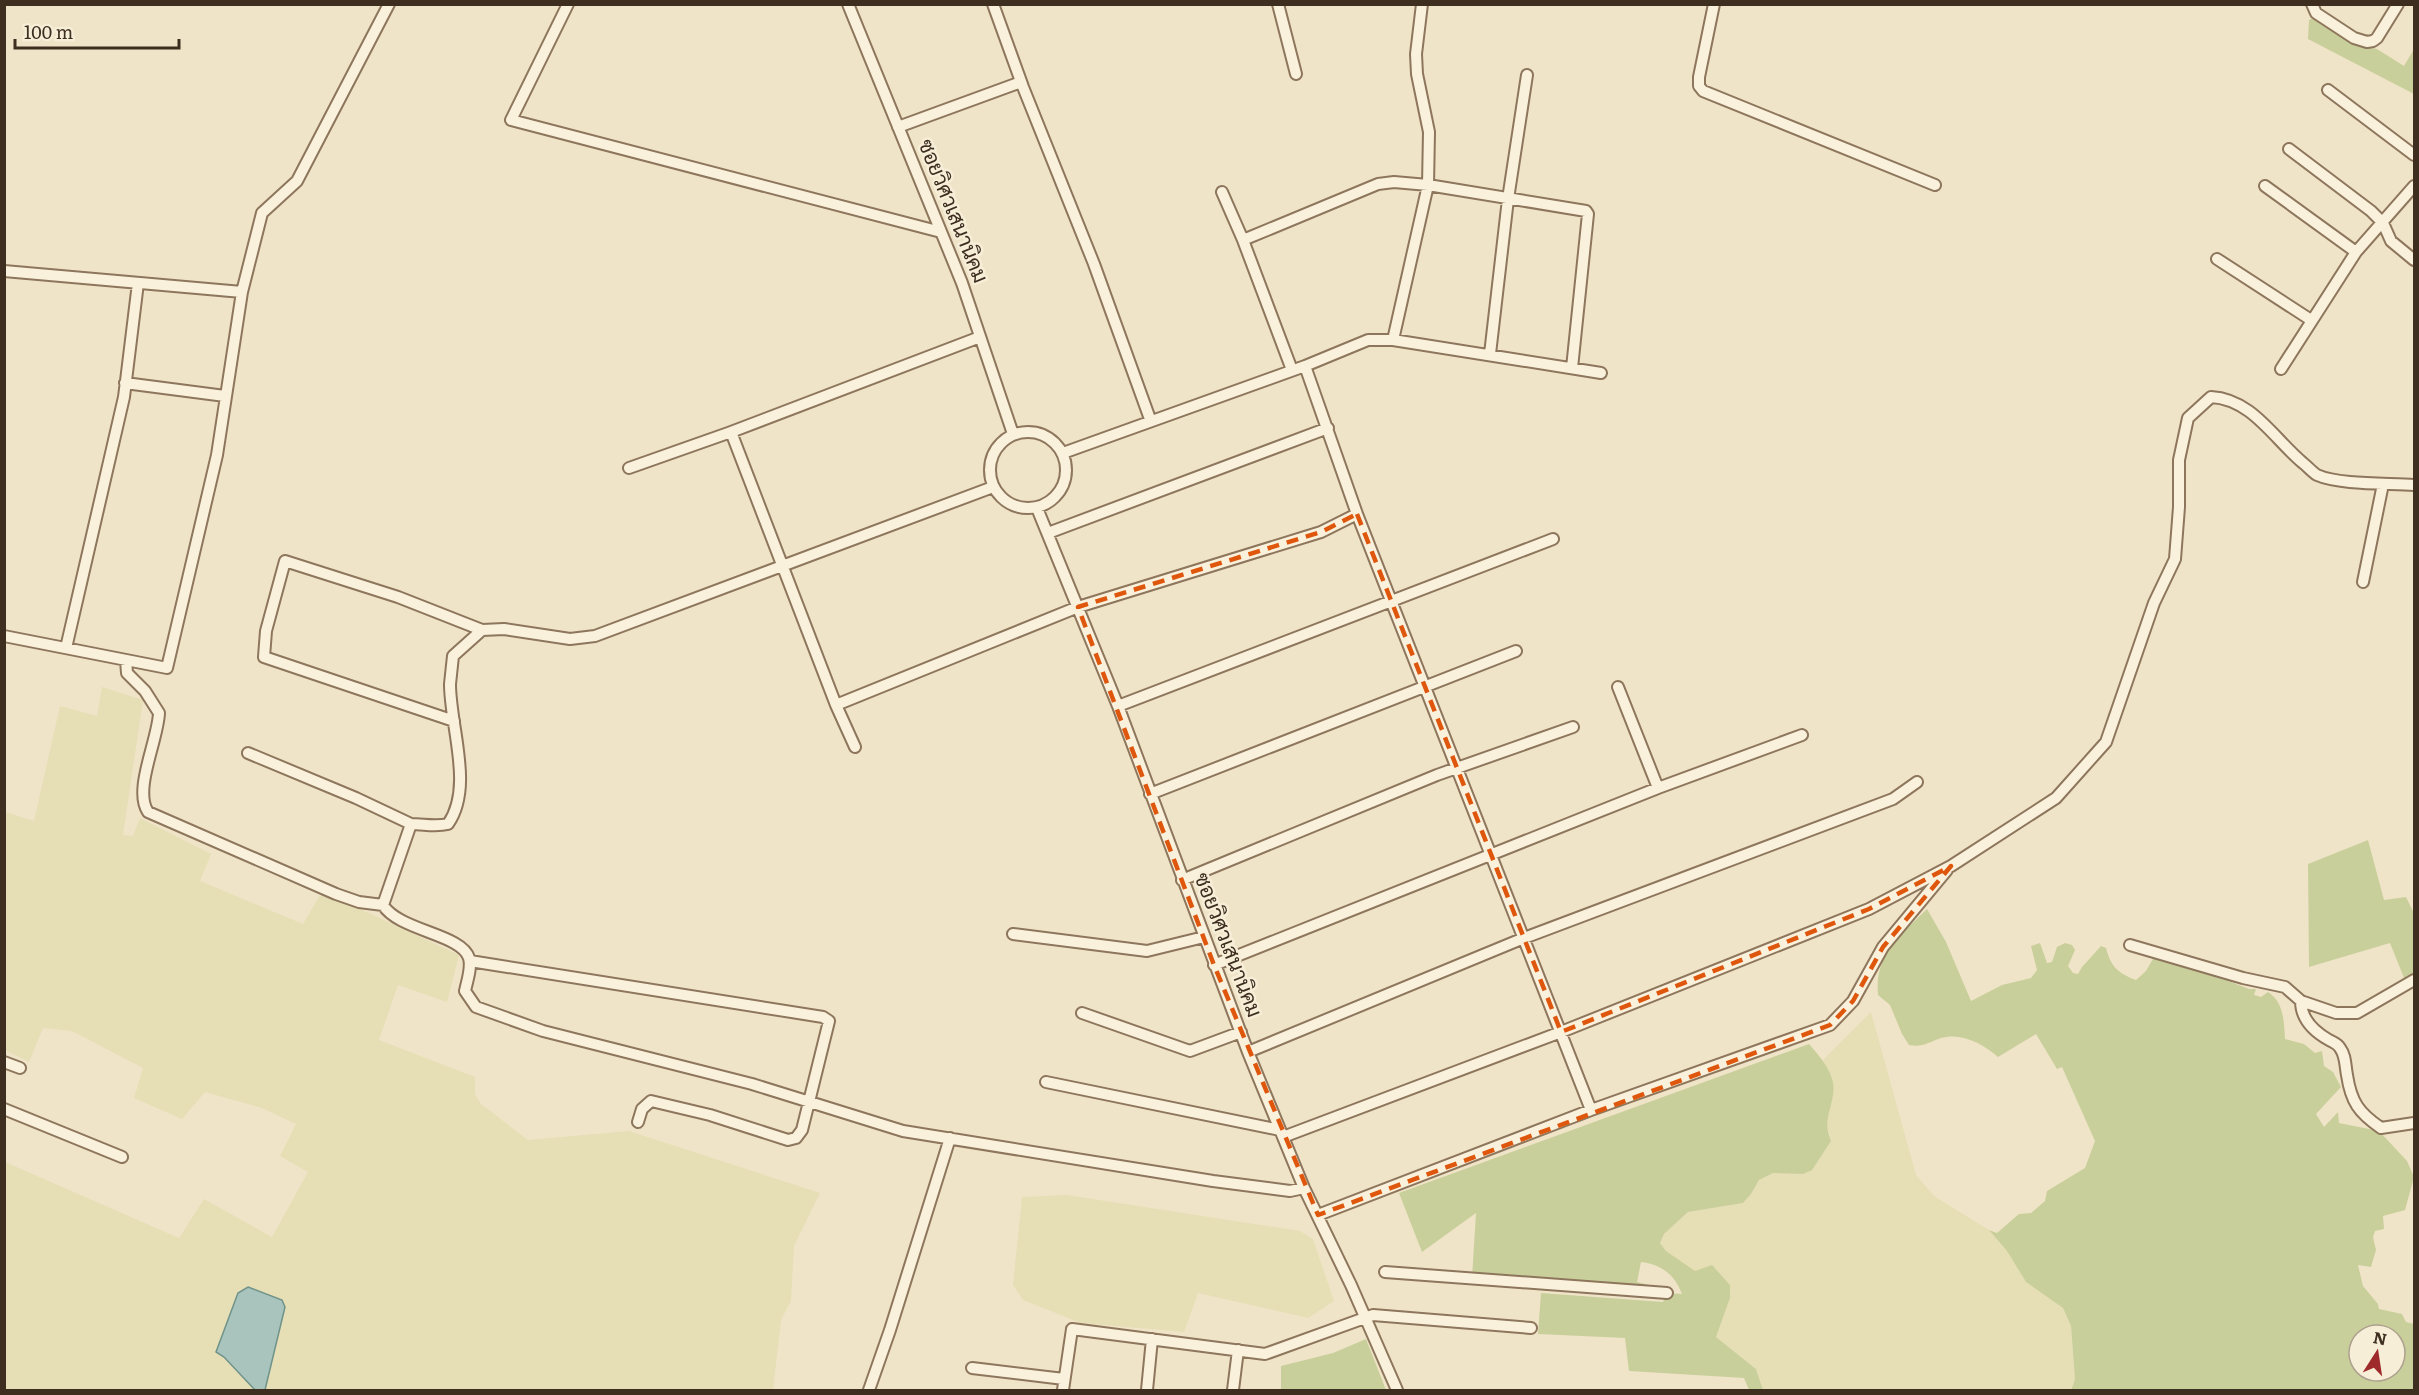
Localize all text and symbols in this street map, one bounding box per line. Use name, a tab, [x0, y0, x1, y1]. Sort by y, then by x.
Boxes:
scale bar	[15, 12, 178, 50]
text: 100 m	[24, 18, 73, 45]
street label: ซอยวิศวเสนานิคม	[912, 134, 998, 287]
street label: ซอยวิศวเสนานิคม	[1189, 867, 1272, 1021]
north arrow	[2347, 1323, 2407, 1383]
text: N	[2371, 1324, 2389, 1350]

